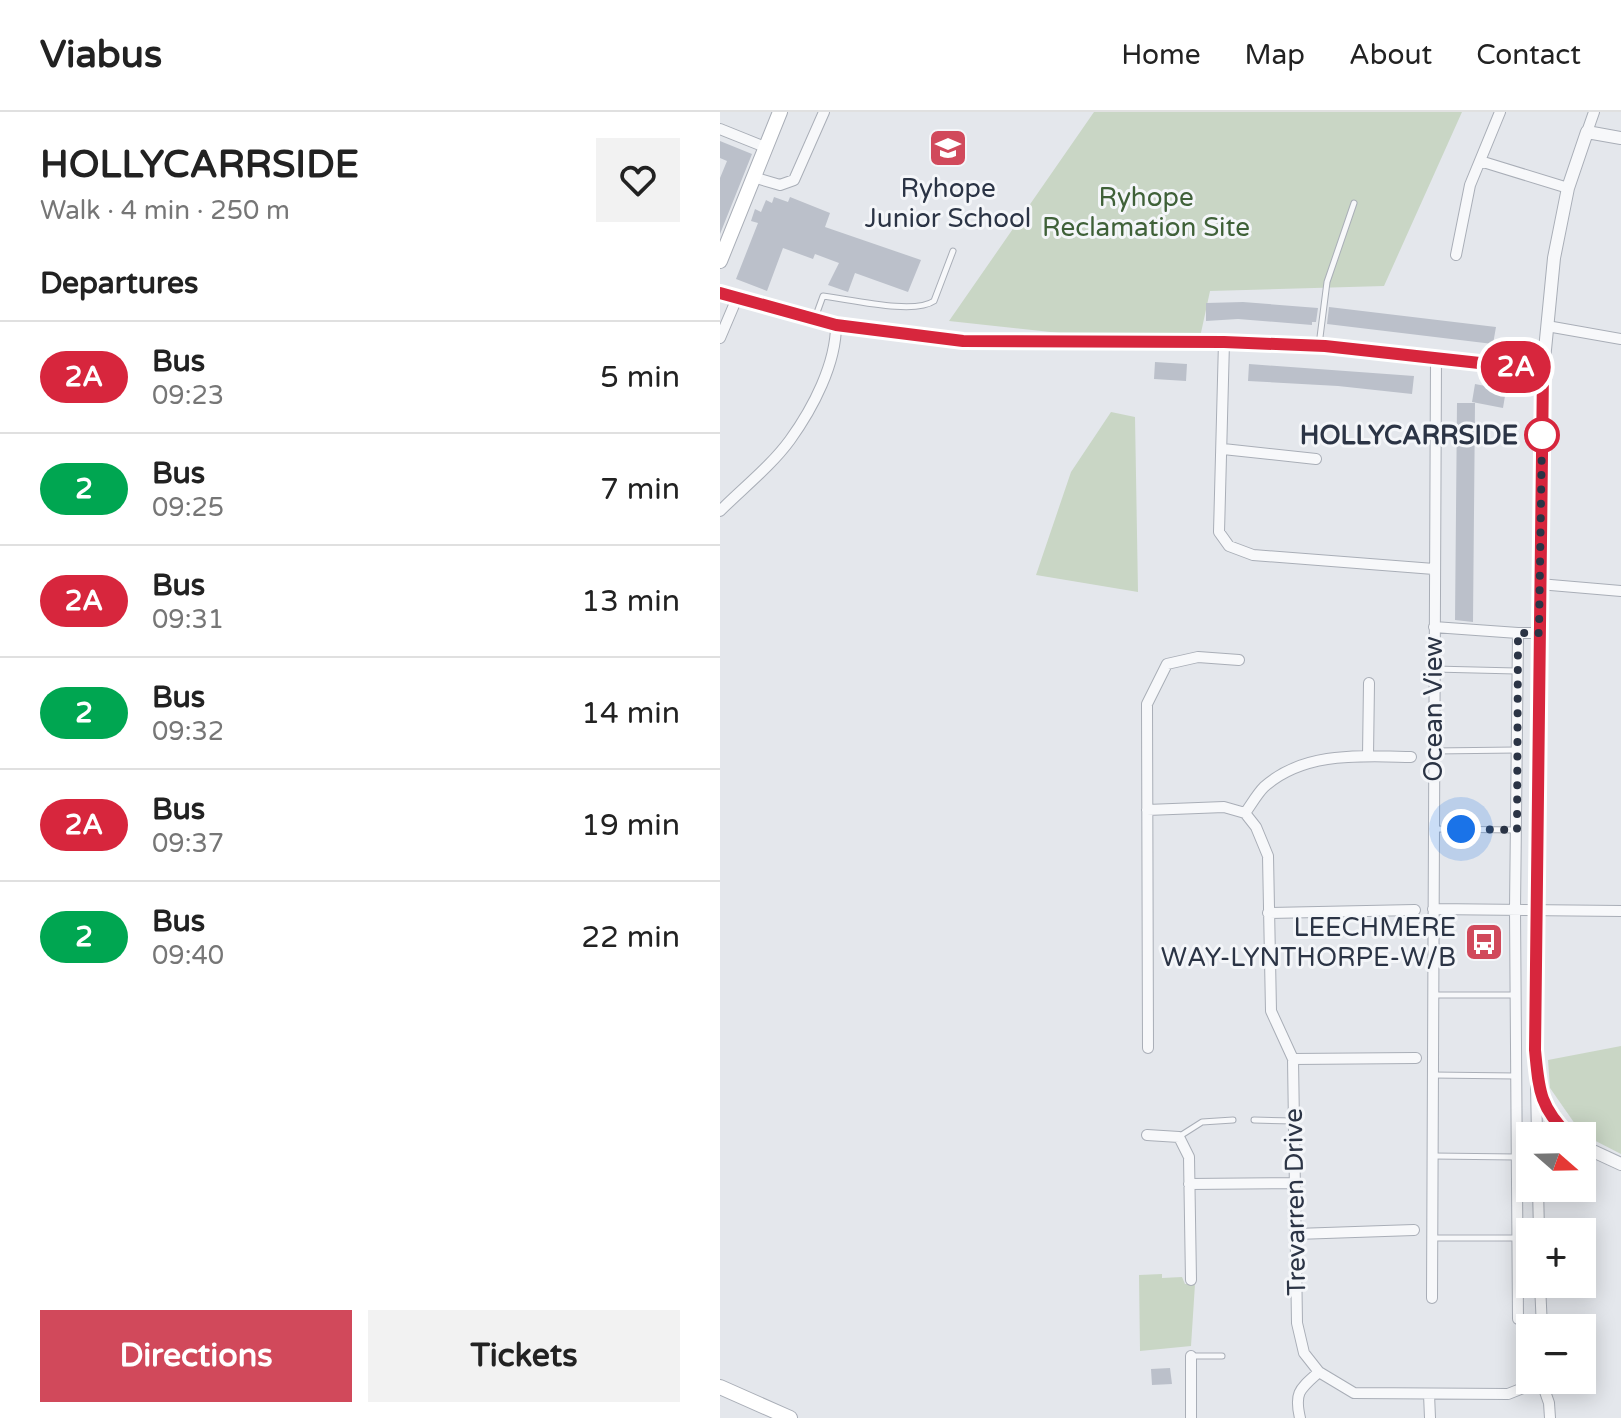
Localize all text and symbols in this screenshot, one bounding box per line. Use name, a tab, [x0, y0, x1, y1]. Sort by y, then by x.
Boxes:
text: Viabus	[40, 32, 162, 78]
text: Home	[1121, 38, 1201, 72]
text: Map	[1245, 38, 1305, 72]
text: About	[1349, 38, 1432, 72]
text: Contact	[1476, 38, 1581, 72]
school or university icon: Ryhope Junior School	[927, 127, 969, 169]
button: heart	[596, 138, 680, 222]
text: HOLLYCARRSIDE	[40, 142, 359, 188]
place label: Ryhope Junior School	[865, 173, 1031, 234]
park label: Ryhope Reclamation Site	[1042, 182, 1250, 243]
text: Walk · 4 min · 250 m	[40, 195, 290, 226]
text: Departures	[40, 265, 198, 302]
line badge: 2A	[1480, 341, 1552, 393]
text: Bus	[152, 343, 205, 380]
text: 2A	[1497, 350, 1535, 384]
text: 5 min	[600, 359, 680, 396]
text: 2A	[65, 360, 103, 394]
text: 09:23	[152, 380, 224, 411]
marker: HOLLYCARRSIDE	[1525, 418, 1559, 452]
place label: HOLLYCARRSIDE	[1300, 420, 1518, 451]
text: Bus	[152, 455, 205, 492]
text: 7 min	[600, 471, 680, 508]
text: 2	[75, 472, 93, 506]
text: 09:25	[152, 492, 224, 523]
text: Bus	[152, 567, 205, 604]
text: 13 min	[581, 583, 680, 620]
text: 2A	[65, 584, 103, 618]
text: 09:31	[152, 604, 224, 635]
street label: Ocean View	[1418, 636, 1449, 782]
text: Bus	[152, 679, 205, 716]
text: 14 min	[581, 695, 680, 732]
text: 2	[75, 696, 93, 730]
text: 09:32	[152, 716, 224, 747]
text: Bus	[152, 791, 205, 828]
text: 19 min	[581, 807, 680, 844]
text: 2A	[65, 808, 103, 842]
your location	[1441, 809, 1481, 849]
text: 09:37	[152, 828, 224, 859]
text: Bus	[152, 903, 205, 940]
place label: LEECHMERE WAY-LYNTHORPE-W/B	[1161, 912, 1456, 973]
text: 22 min	[581, 919, 680, 956]
text: 2	[75, 920, 93, 954]
bus stop icon: LEECHMERE WAY-LYNTHORPE-W/B	[1463, 921, 1505, 963]
text: 09:40	[152, 940, 224, 971]
street label: Trevarren Drive	[1278, 1108, 1312, 1296]
north arrow	[1516, 1122, 1596, 1202]
map controls	[1516, 1122, 1596, 1394]
button: +	[1516, 1218, 1596, 1298]
button: Directions	[40, 1310, 352, 1402]
button: Tickets	[368, 1310, 680, 1402]
button: −	[1516, 1314, 1596, 1394]

